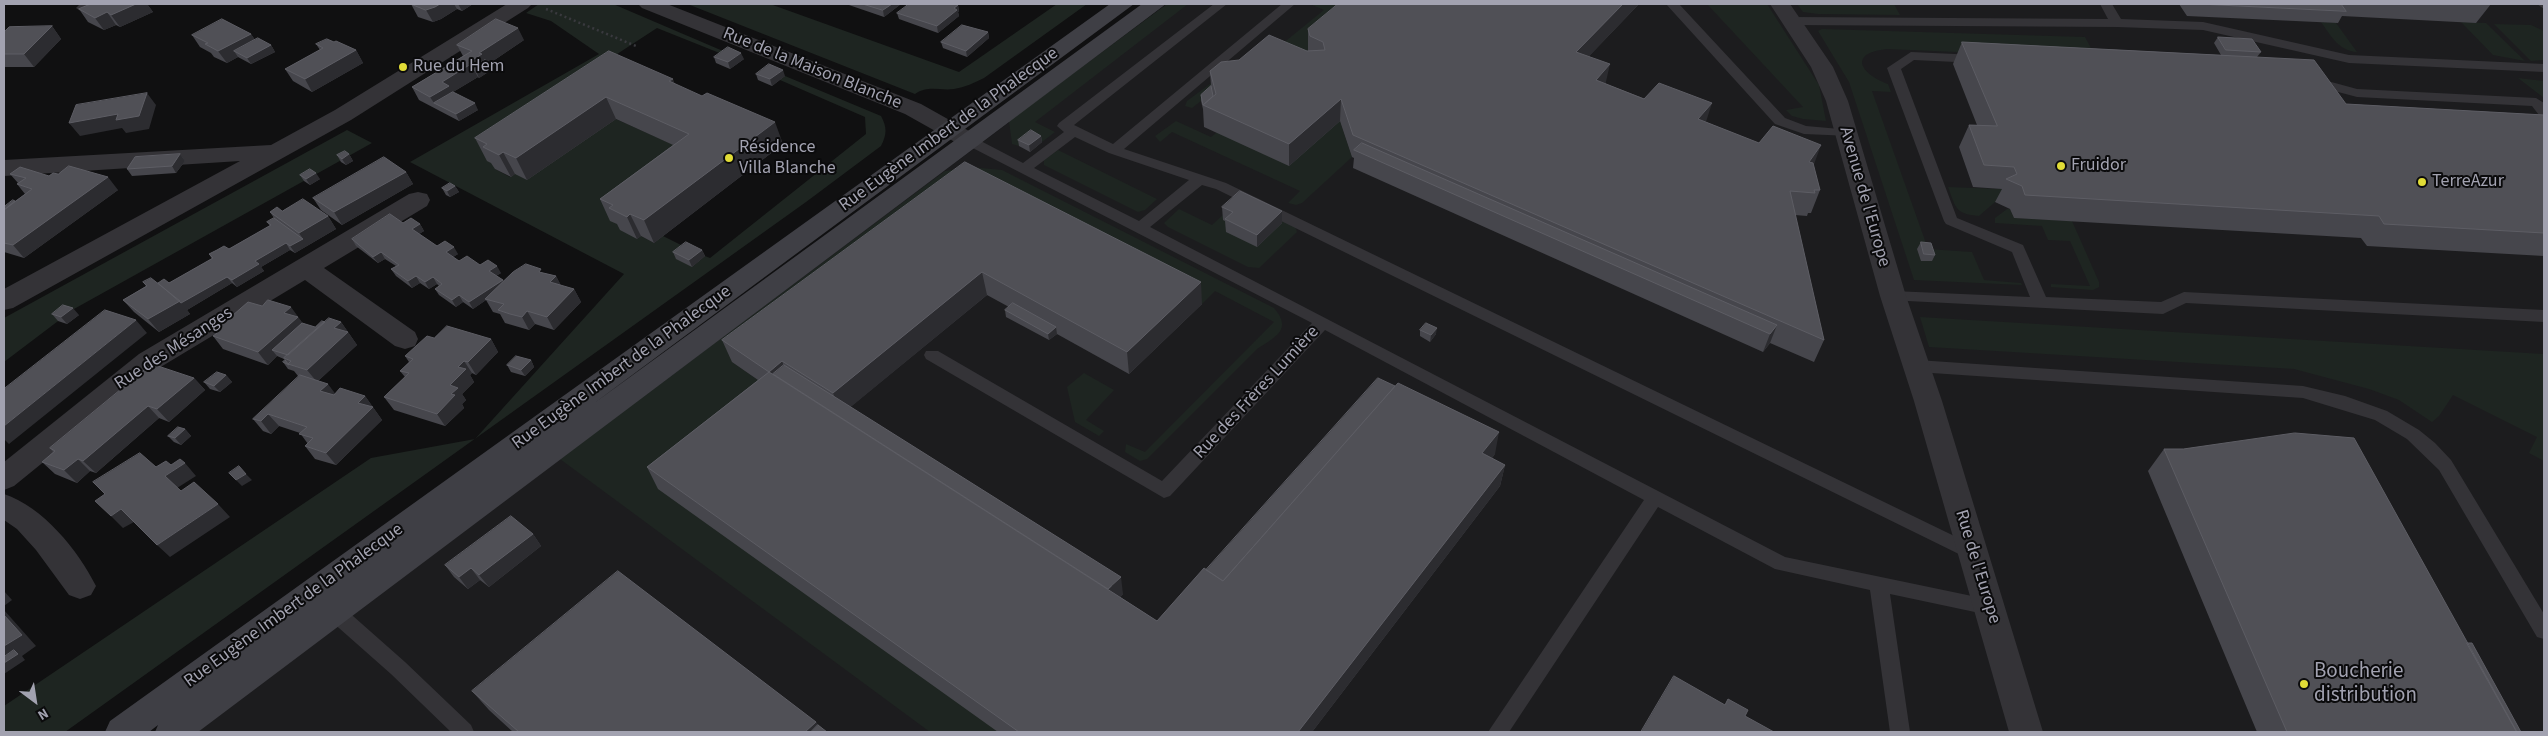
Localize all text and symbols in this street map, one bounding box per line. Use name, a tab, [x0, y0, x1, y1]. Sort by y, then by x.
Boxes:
street label: Rue de la Maison Blanche	[720, 23, 904, 115]
street label: Rue Eugène Imbert de la Phalecque	[835, 43, 1063, 217]
place label: Rue du Hem	[413, 56, 505, 78]
marker: Rue du Hem	[397, 61, 409, 73]
street label: Avenue de l'Europe	[1834, 124, 1894, 270]
place label: Résidence Villa Blanche	[739, 137, 836, 180]
marker: Résidence Villa Blanche	[723, 152, 735, 164]
place label: Fruidor	[2071, 155, 2126, 177]
marker: Fruidor	[2055, 160, 2067, 172]
place label: TerreAzur	[2432, 171, 2504, 193]
marker: TerreAzur	[2416, 176, 2428, 188]
street label: Rue Eugène Imbert de la Phalecque	[508, 281, 736, 455]
street label: Rue des Mésanges	[111, 303, 237, 395]
street label: Rue des Frères Lumière	[1190, 322, 1324, 464]
street label: Rue de l'Europe	[1949, 507, 2005, 627]
street label: Rue Eugène Imbert de la Phalecque	[180, 519, 408, 693]
place label: Boucherie distribution	[2314, 659, 2417, 709]
north arrow	[10, 676, 60, 726]
marker: Boucherie distribution	[2298, 678, 2310, 690]
text: N	[34, 703, 52, 725]

